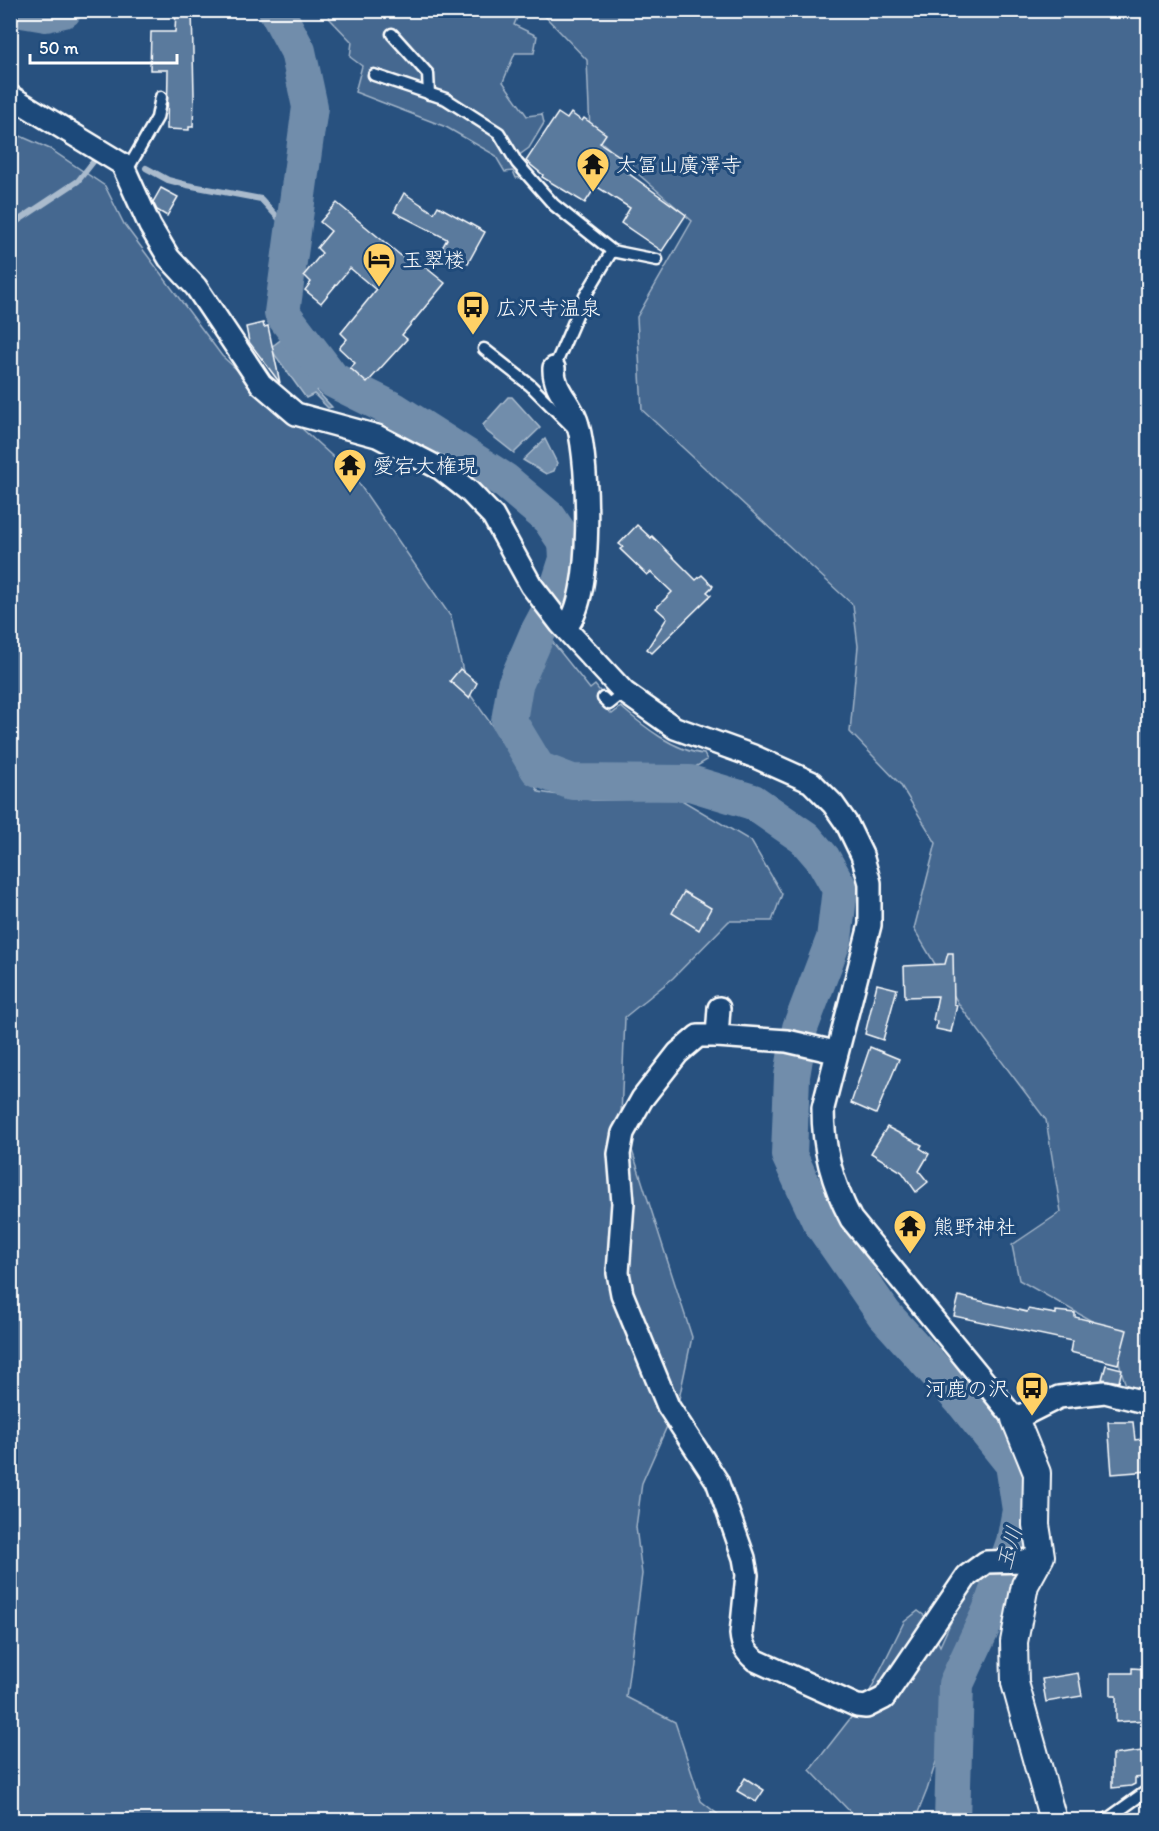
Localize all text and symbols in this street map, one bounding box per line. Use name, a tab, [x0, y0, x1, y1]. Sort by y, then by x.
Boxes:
scale bar	[30, 27, 177, 65]
text: 50 m	[39, 37, 79, 59]
temple icon: 太冨山廣澤寺	[575, 146, 611, 193]
place label: 太冨山廣澤寺	[616, 152, 742, 177]
hotel icon: 玉翠楼	[361, 241, 397, 288]
place label: 玉翠楼	[402, 247, 465, 272]
bus stop icon: 広沢寺温泉	[455, 289, 491, 336]
place label: 広沢寺温泉	[496, 295, 601, 320]
temple icon: 愛宕大権現	[332, 447, 368, 494]
place label: 愛宕大権現	[373, 453, 478, 478]
temple icon: 熊野神社	[892, 1208, 928, 1255]
place label: 熊野神社	[933, 1214, 1017, 1239]
bus stop icon: 河鹿の沢	[1014, 1370, 1050, 1417]
place label: 河鹿の沢	[925, 1376, 1009, 1401]
water label: 玉川	[990, 1523, 1028, 1573]

